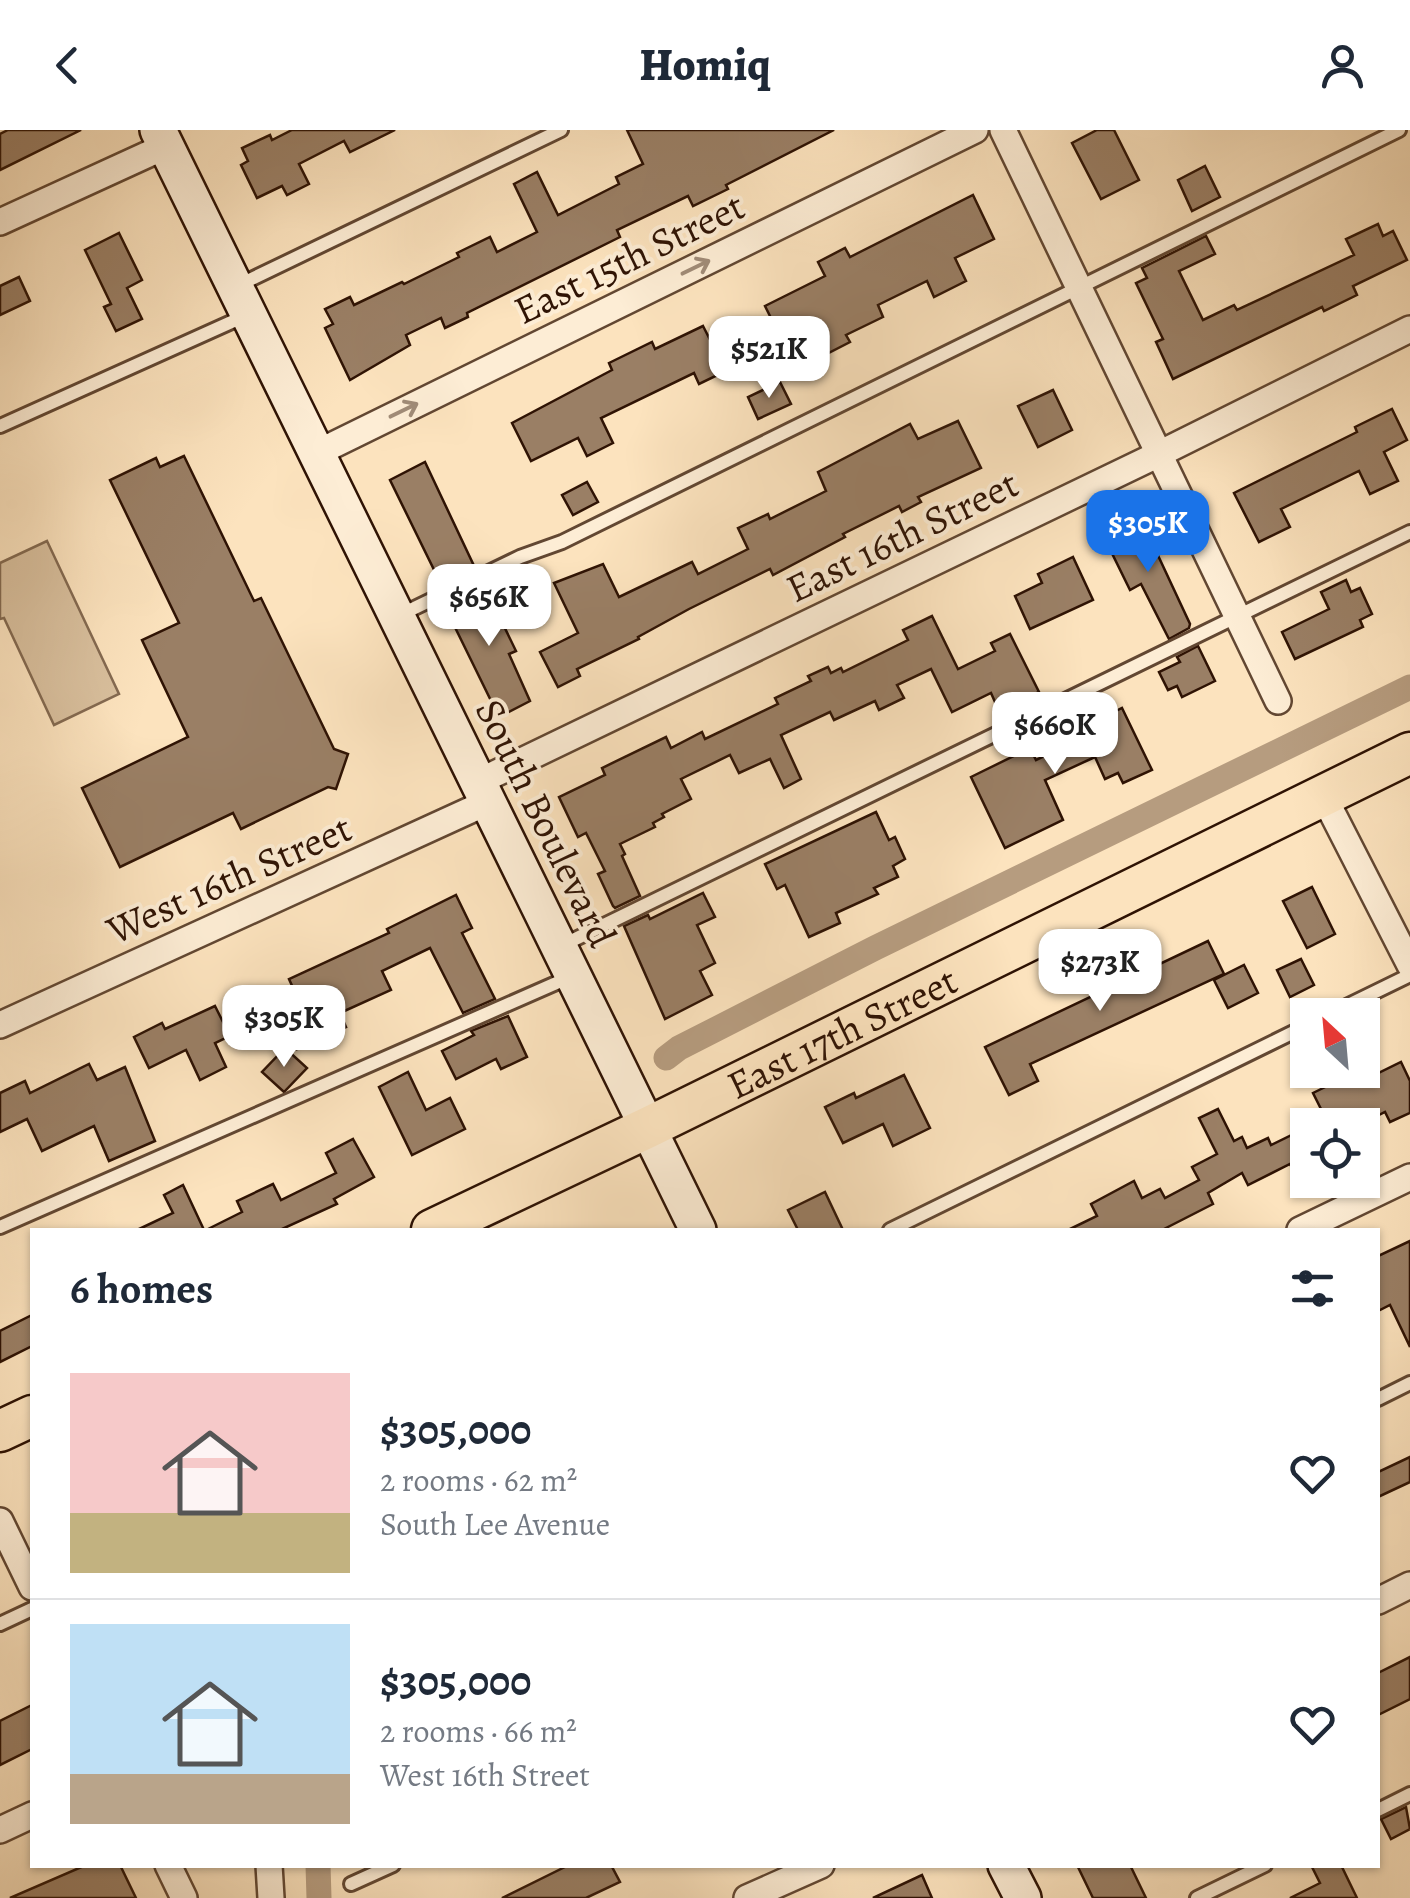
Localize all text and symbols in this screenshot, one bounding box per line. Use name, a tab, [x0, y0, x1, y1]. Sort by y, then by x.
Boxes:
text: Homiq	[640, 34, 770, 96]
icon: back	[40, 38, 95, 93]
icon: person	[1315, 38, 1370, 93]
street label: East 15th Street	[504, 178, 754, 338]
one-way arrow	[681, 256, 711, 275]
pin: $521K	[699, 316, 839, 401]
text: $521K	[731, 326, 807, 370]
one-way arrow	[389, 400, 419, 419]
street label: East 16th Street	[777, 456, 1027, 616]
pin: $305K	[1078, 490, 1218, 575]
text: $305K	[1108, 500, 1188, 544]
pin: $656K	[419, 564, 559, 649]
text: $656K	[449, 574, 529, 618]
street label: South Boulevard	[462, 690, 630, 957]
pin: $660K	[985, 692, 1125, 777]
text: $660K	[1014, 702, 1096, 746]
street label: West 16th Street	[97, 801, 360, 958]
pin: $273K	[1030, 929, 1170, 1014]
text: $273K	[1061, 939, 1139, 983]
street label: East 17th Street	[717, 952, 966, 1112]
pin: $305K	[214, 985, 354, 1070]
text: $305K	[244, 995, 324, 1039]
north arrow	[1290, 998, 1380, 1088]
map controls	[1290, 998, 1380, 1198]
button: locate	[1290, 1108, 1380, 1198]
text: 6 homes	[70, 1260, 213, 1317]
icon: filters	[1285, 1261, 1340, 1316]
text: $305,000	[380, 1401, 531, 1458]
icon: home	[150, 1413, 270, 1533]
icon: heart	[1285, 1446, 1340, 1501]
text: 2 rooms · 62 m²	[380, 1458, 577, 1502]
text: South Lee Avenue	[380, 1502, 610, 1546]
text: $305,000	[380, 1652, 531, 1709]
icon: home	[150, 1664, 270, 1784]
icon: heart	[1285, 1697, 1340, 1752]
text: 2 rooms · 66 m²	[380, 1709, 577, 1753]
text: West 16th Street	[380, 1753, 590, 1797]

